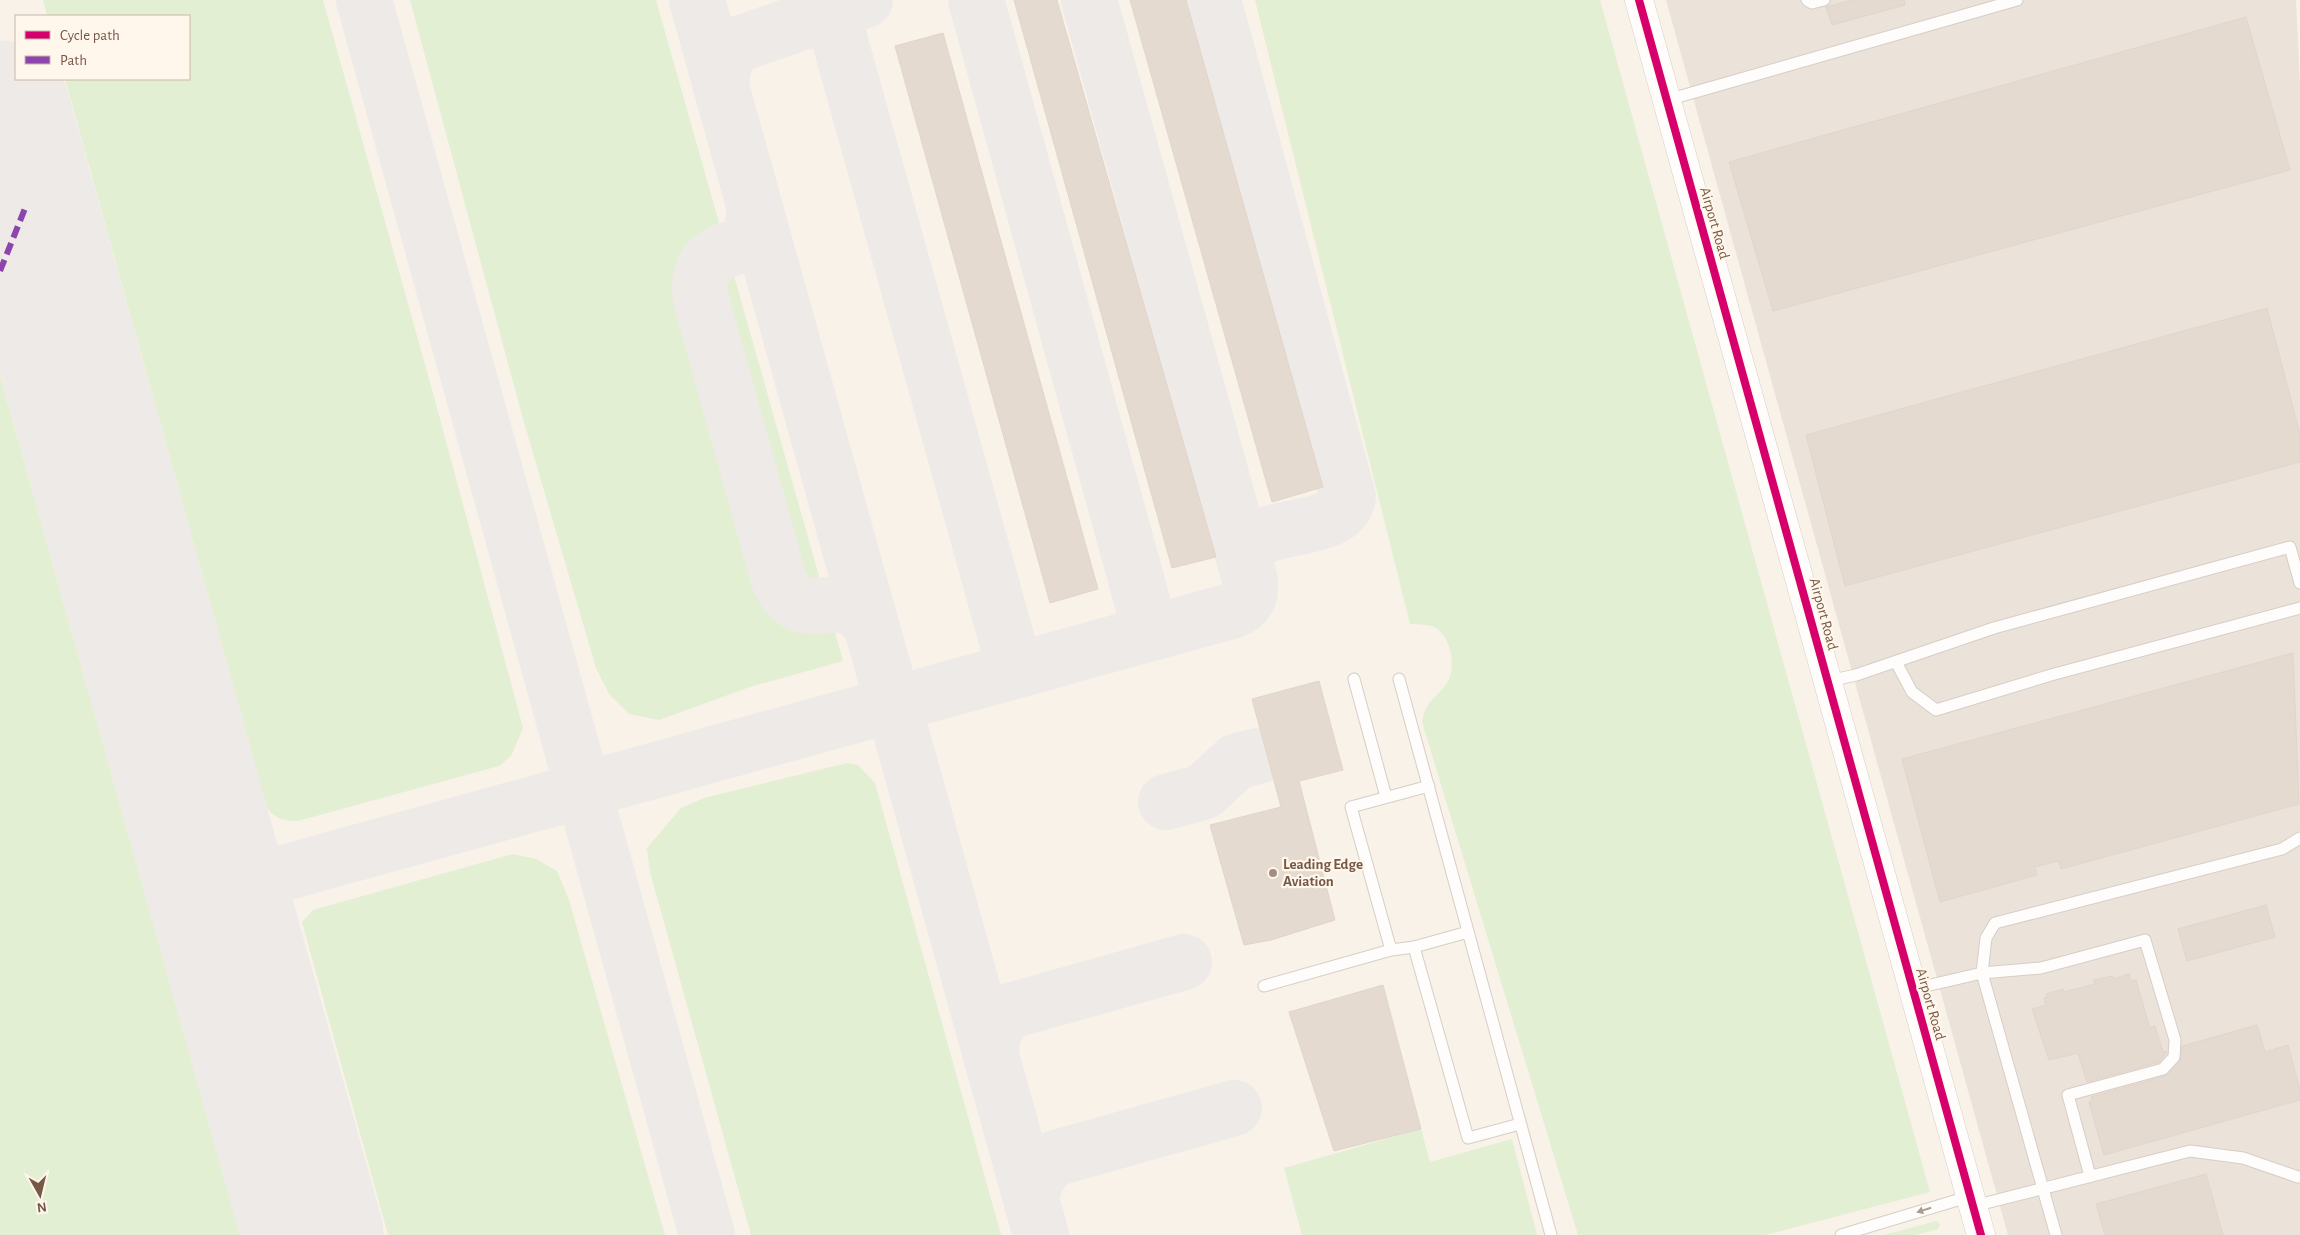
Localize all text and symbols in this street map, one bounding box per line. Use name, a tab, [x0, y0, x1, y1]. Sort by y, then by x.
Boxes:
legend	[15, 15, 190, 80]
text: Cycle path	[60, 28, 120, 43]
text: Path	[60, 53, 87, 68]
street label: Airport Road	[1697, 186, 1732, 261]
street label: Airport Road	[1807, 576, 1840, 652]
place label: Leading Edge Aviation	[1283, 857, 1363, 889]
marker: Leading Edge Aviation	[1267, 867, 1279, 879]
street label: Airport Road	[1913, 967, 1948, 1042]
north arrow	[15, 1170, 65, 1220]
text: N	[36, 1199, 47, 1214]
one-way arrow	[1916, 1207, 1931, 1215]

